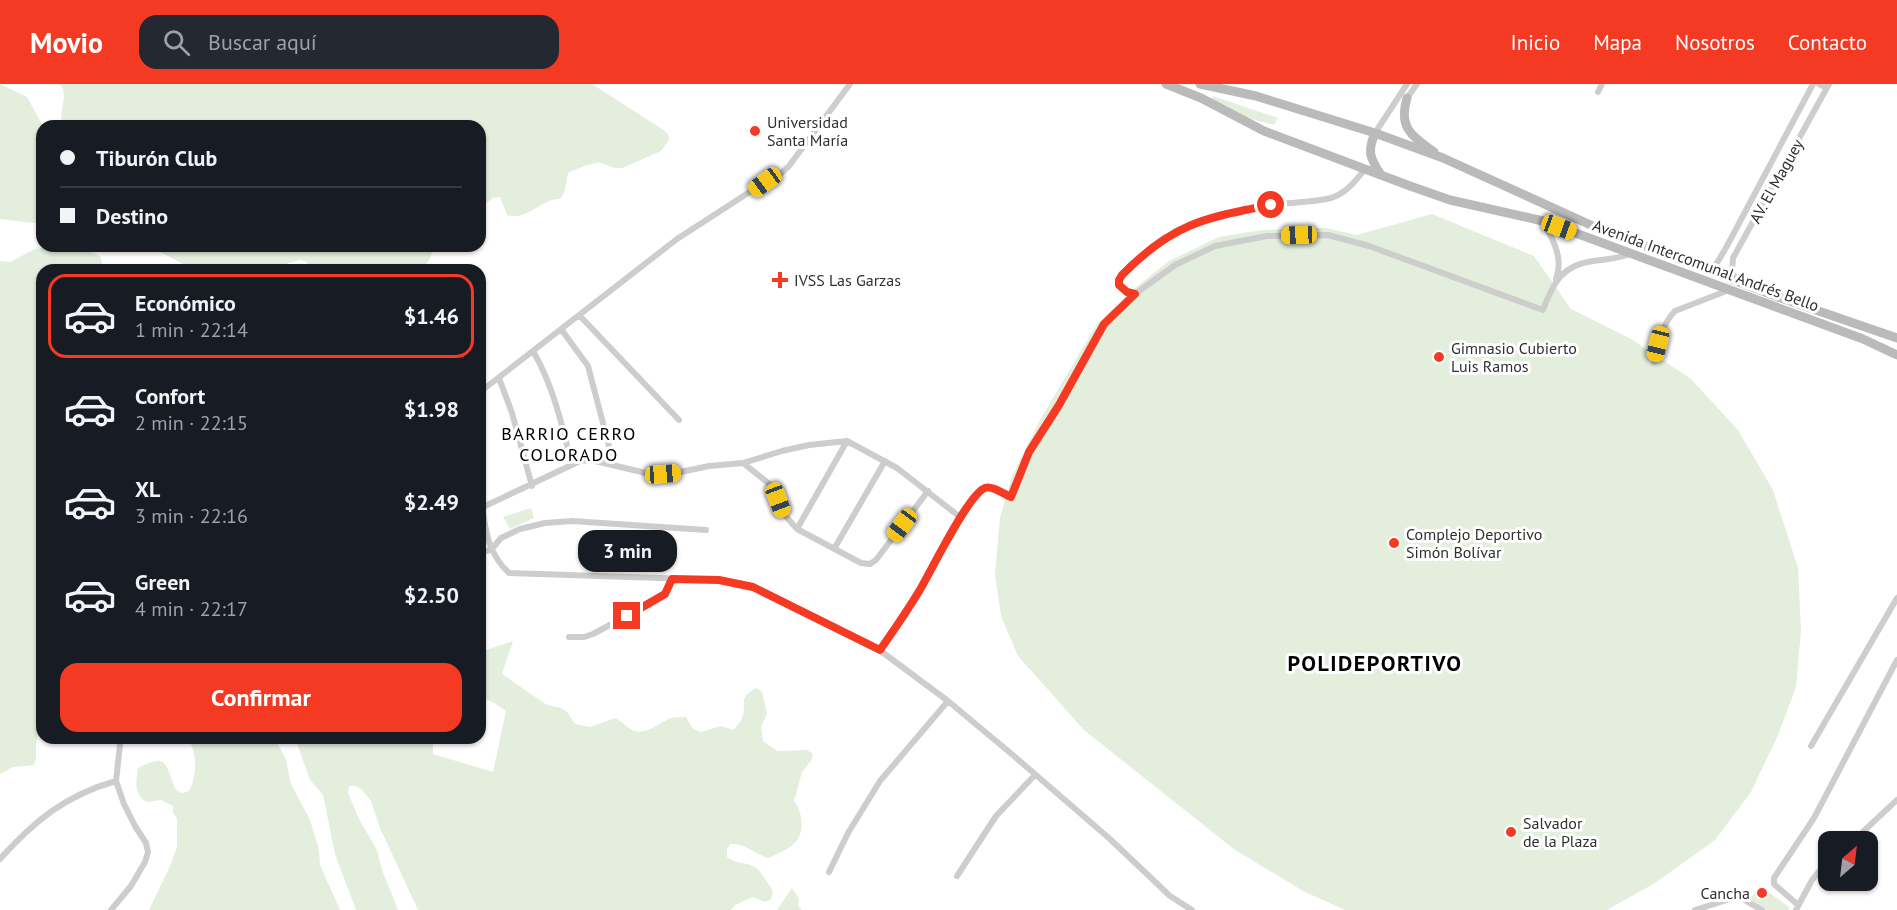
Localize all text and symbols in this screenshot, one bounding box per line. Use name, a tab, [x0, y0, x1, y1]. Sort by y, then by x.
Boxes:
search box	[139, 15, 559, 69]
text: Movio	[30, 24, 103, 61]
icon: search	[160, 26, 193, 59]
text: Buscar aquí	[208, 28, 317, 56]
text: Inicio	[1511, 29, 1560, 56]
text: Mapa	[1593, 29, 1642, 56]
text: Nosotros	[1675, 29, 1755, 56]
text: Contacto	[1788, 29, 1867, 56]
place label: Universidad Santa María	[767, 112, 848, 150]
marker: Universidad Santa María	[748, 124, 762, 138]
street label: AV. El Maguey	[1745, 135, 1808, 227]
text: Tiburón Club	[96, 144, 217, 172]
car	[745, 164, 785, 200]
route start	[1257, 191, 1284, 218]
text: Destino	[96, 202, 168, 230]
car	[1539, 212, 1579, 242]
street label: Avenida Intercomunal Andrés Bello	[1590, 215, 1822, 315]
car	[1281, 225, 1317, 245]
place label: IVSS Las Garzas	[794, 270, 901, 290]
marker: IVSS Las Garzas	[771, 271, 789, 289]
icon: car	[63, 289, 117, 343]
text: Económico	[135, 289, 236, 317]
text: $1.46	[404, 302, 459, 330]
text: 1 min · 22:14	[135, 317, 248, 343]
car	[1645, 324, 1671, 364]
place label: Gimnasio Cubierto Luis Ramos	[1451, 338, 1577, 376]
marker: Gimnasio Cubierto Luis Ramos	[1432, 350, 1446, 364]
icon: car	[63, 382, 117, 436]
text: Confort	[135, 382, 205, 410]
text: $1.98	[404, 395, 459, 423]
text: 2 min · 22:15	[135, 410, 248, 436]
district label: BARRIO CERRO COLORADO	[501, 422, 637, 466]
car	[644, 464, 682, 484]
icon: car	[63, 475, 117, 529]
text: XL	[135, 475, 160, 503]
car	[763, 480, 793, 520]
text: $2.49	[404, 488, 459, 516]
text: 3 min · 22:16	[135, 503, 248, 529]
car	[884, 505, 920, 545]
place label: Complejo Deportivo Simón Bolívar	[1406, 524, 1542, 562]
callout: 3 min	[578, 529, 676, 571]
marker: Complejo Deportivo Simón Bolívar	[1387, 536, 1401, 550]
text: 3 min	[603, 538, 652, 564]
icon: car	[63, 568, 117, 622]
text: Green	[135, 568, 190, 596]
text: $2.50	[404, 581, 459, 609]
text: 4 min · 22:17	[135, 596, 248, 622]
route end	[613, 602, 640, 629]
district label: POLIDEPORTIVO	[1287, 649, 1463, 677]
button: Confirmar	[60, 663, 462, 732]
place label: Salvador de la Plaza	[1523, 813, 1598, 851]
marker: Salvador de la Plaza	[1504, 825, 1518, 839]
north arrow	[1818, 831, 1878, 891]
map controls	[1818, 831, 1878, 891]
place label: Cancha	[1701, 883, 1750, 903]
marker: Cancha	[1755, 886, 1769, 900]

